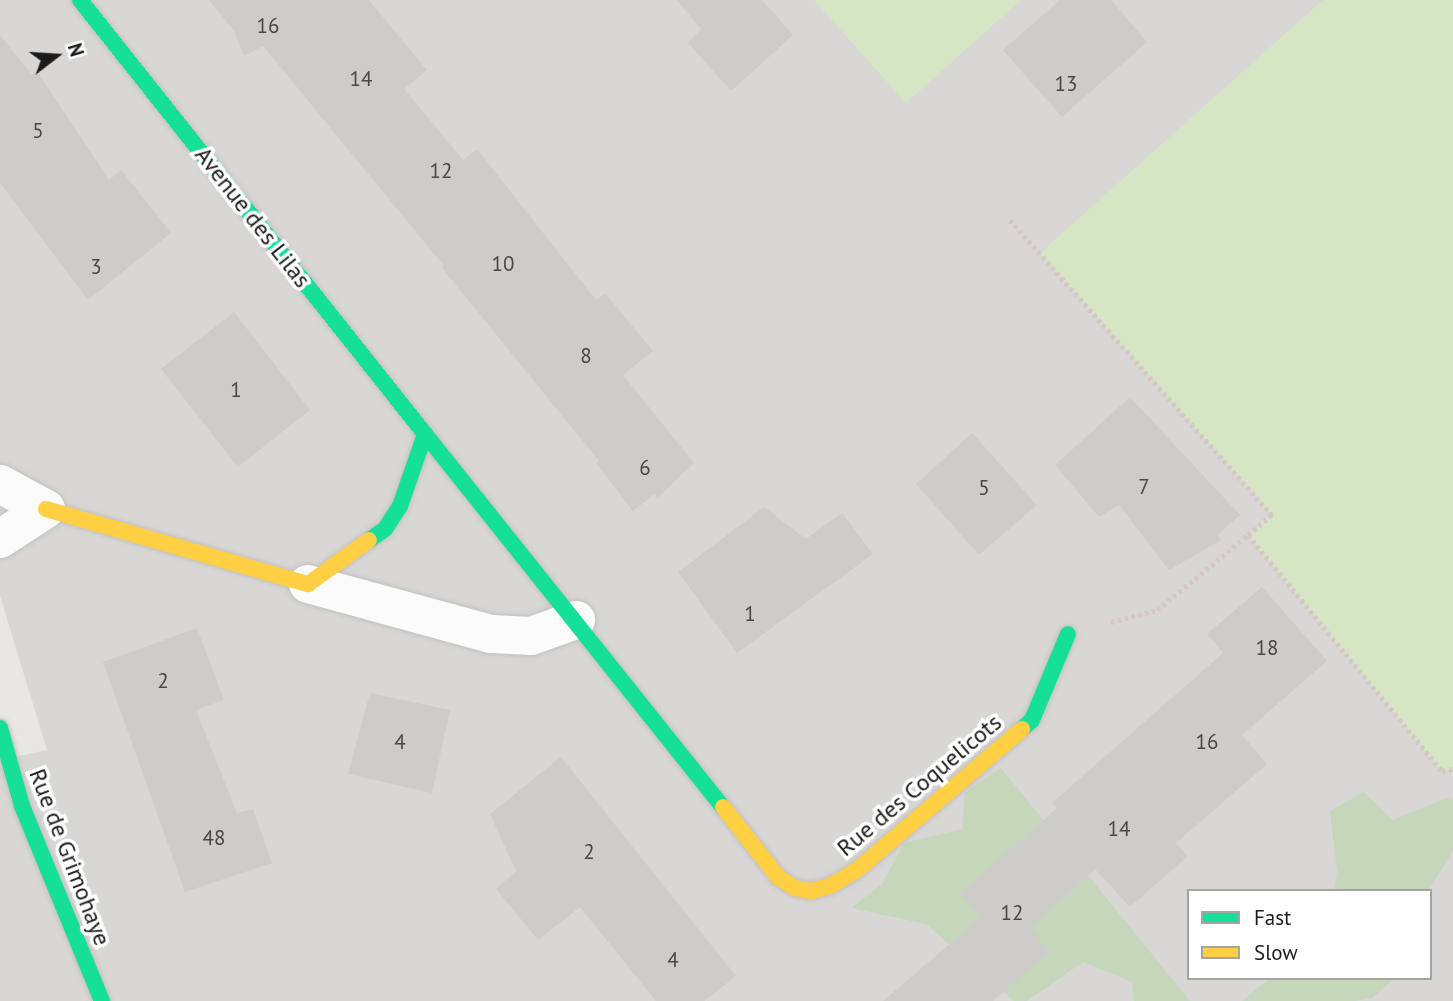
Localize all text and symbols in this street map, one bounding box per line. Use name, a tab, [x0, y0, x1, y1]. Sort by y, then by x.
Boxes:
house number: 16	[257, 13, 279, 39]
north arrow	[21, 21, 91, 91]
text: N	[63, 40, 89, 59]
house number: 14	[350, 66, 372, 92]
house number: 13	[1055, 71, 1077, 97]
house number: 5	[32, 118, 44, 144]
street label: Avenue des Lilas	[189, 141, 317, 293]
house number: 12	[430, 158, 452, 184]
house number: 10	[492, 251, 514, 277]
house number: 3	[90, 254, 102, 280]
house number: 8	[580, 343, 592, 369]
house number: 1	[230, 377, 242, 403]
house number: 6	[639, 455, 651, 481]
house number: 7	[1138, 474, 1150, 500]
house number: 5	[978, 475, 990, 501]
house number: 1	[744, 601, 756, 627]
house number: 18	[1256, 635, 1278, 661]
house number: 2	[157, 668, 169, 694]
street label: Rue des Coquelicots	[831, 708, 1007, 862]
house number: 4	[394, 729, 406, 755]
house number: 16	[1196, 729, 1218, 755]
street label: Rue de Grimohaye	[23, 765, 117, 949]
house number: 14	[1108, 816, 1130, 842]
house number: 48	[203, 825, 225, 851]
house number: 2	[583, 839, 595, 865]
legend	[1187, 889, 1432, 980]
house number: 12	[1001, 900, 1023, 926]
text: Fast	[1254, 904, 1291, 931]
text: Slow	[1254, 939, 1298, 966]
house number: 4	[667, 947, 679, 973]

